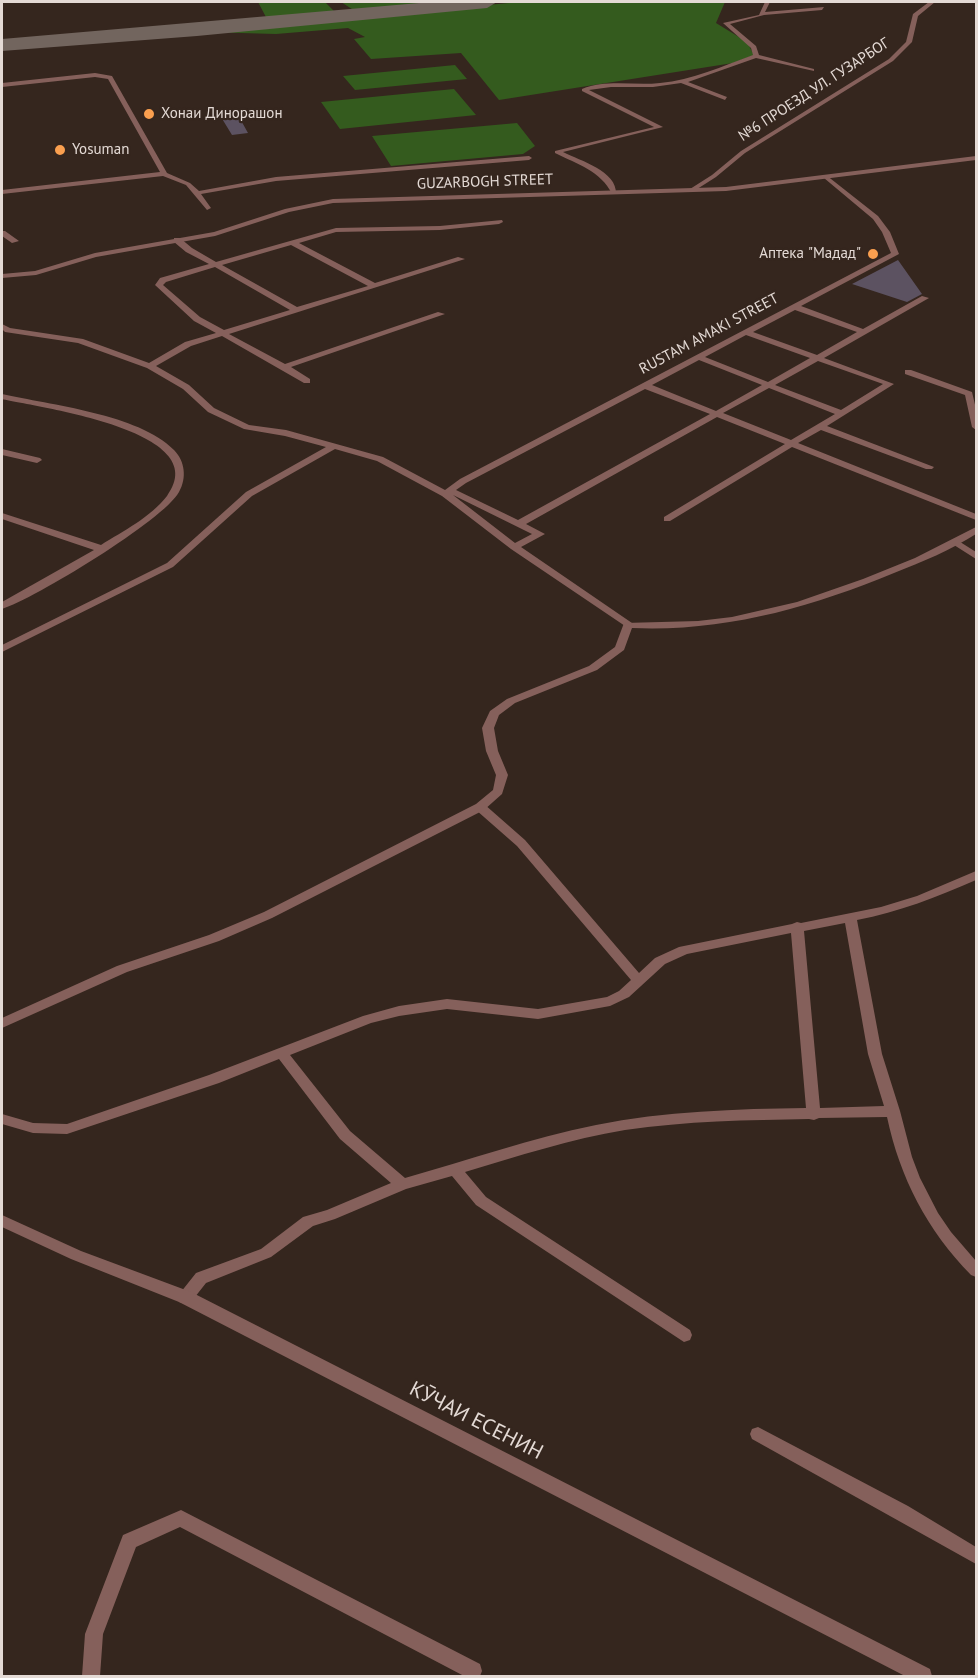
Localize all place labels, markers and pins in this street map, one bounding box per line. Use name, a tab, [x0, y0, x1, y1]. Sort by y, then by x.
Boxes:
place label: Хонаи Динорашон	[161, 105, 282, 123]
marker: Хонаи Динорашон	[142, 107, 156, 121]
place label: Yosuman	[72, 141, 129, 159]
marker: Yosuman	[53, 143, 67, 157]
place label: Аптека "Мадад"	[759, 245, 861, 263]
marker: Аптека "Мадад"	[866, 247, 880, 261]

